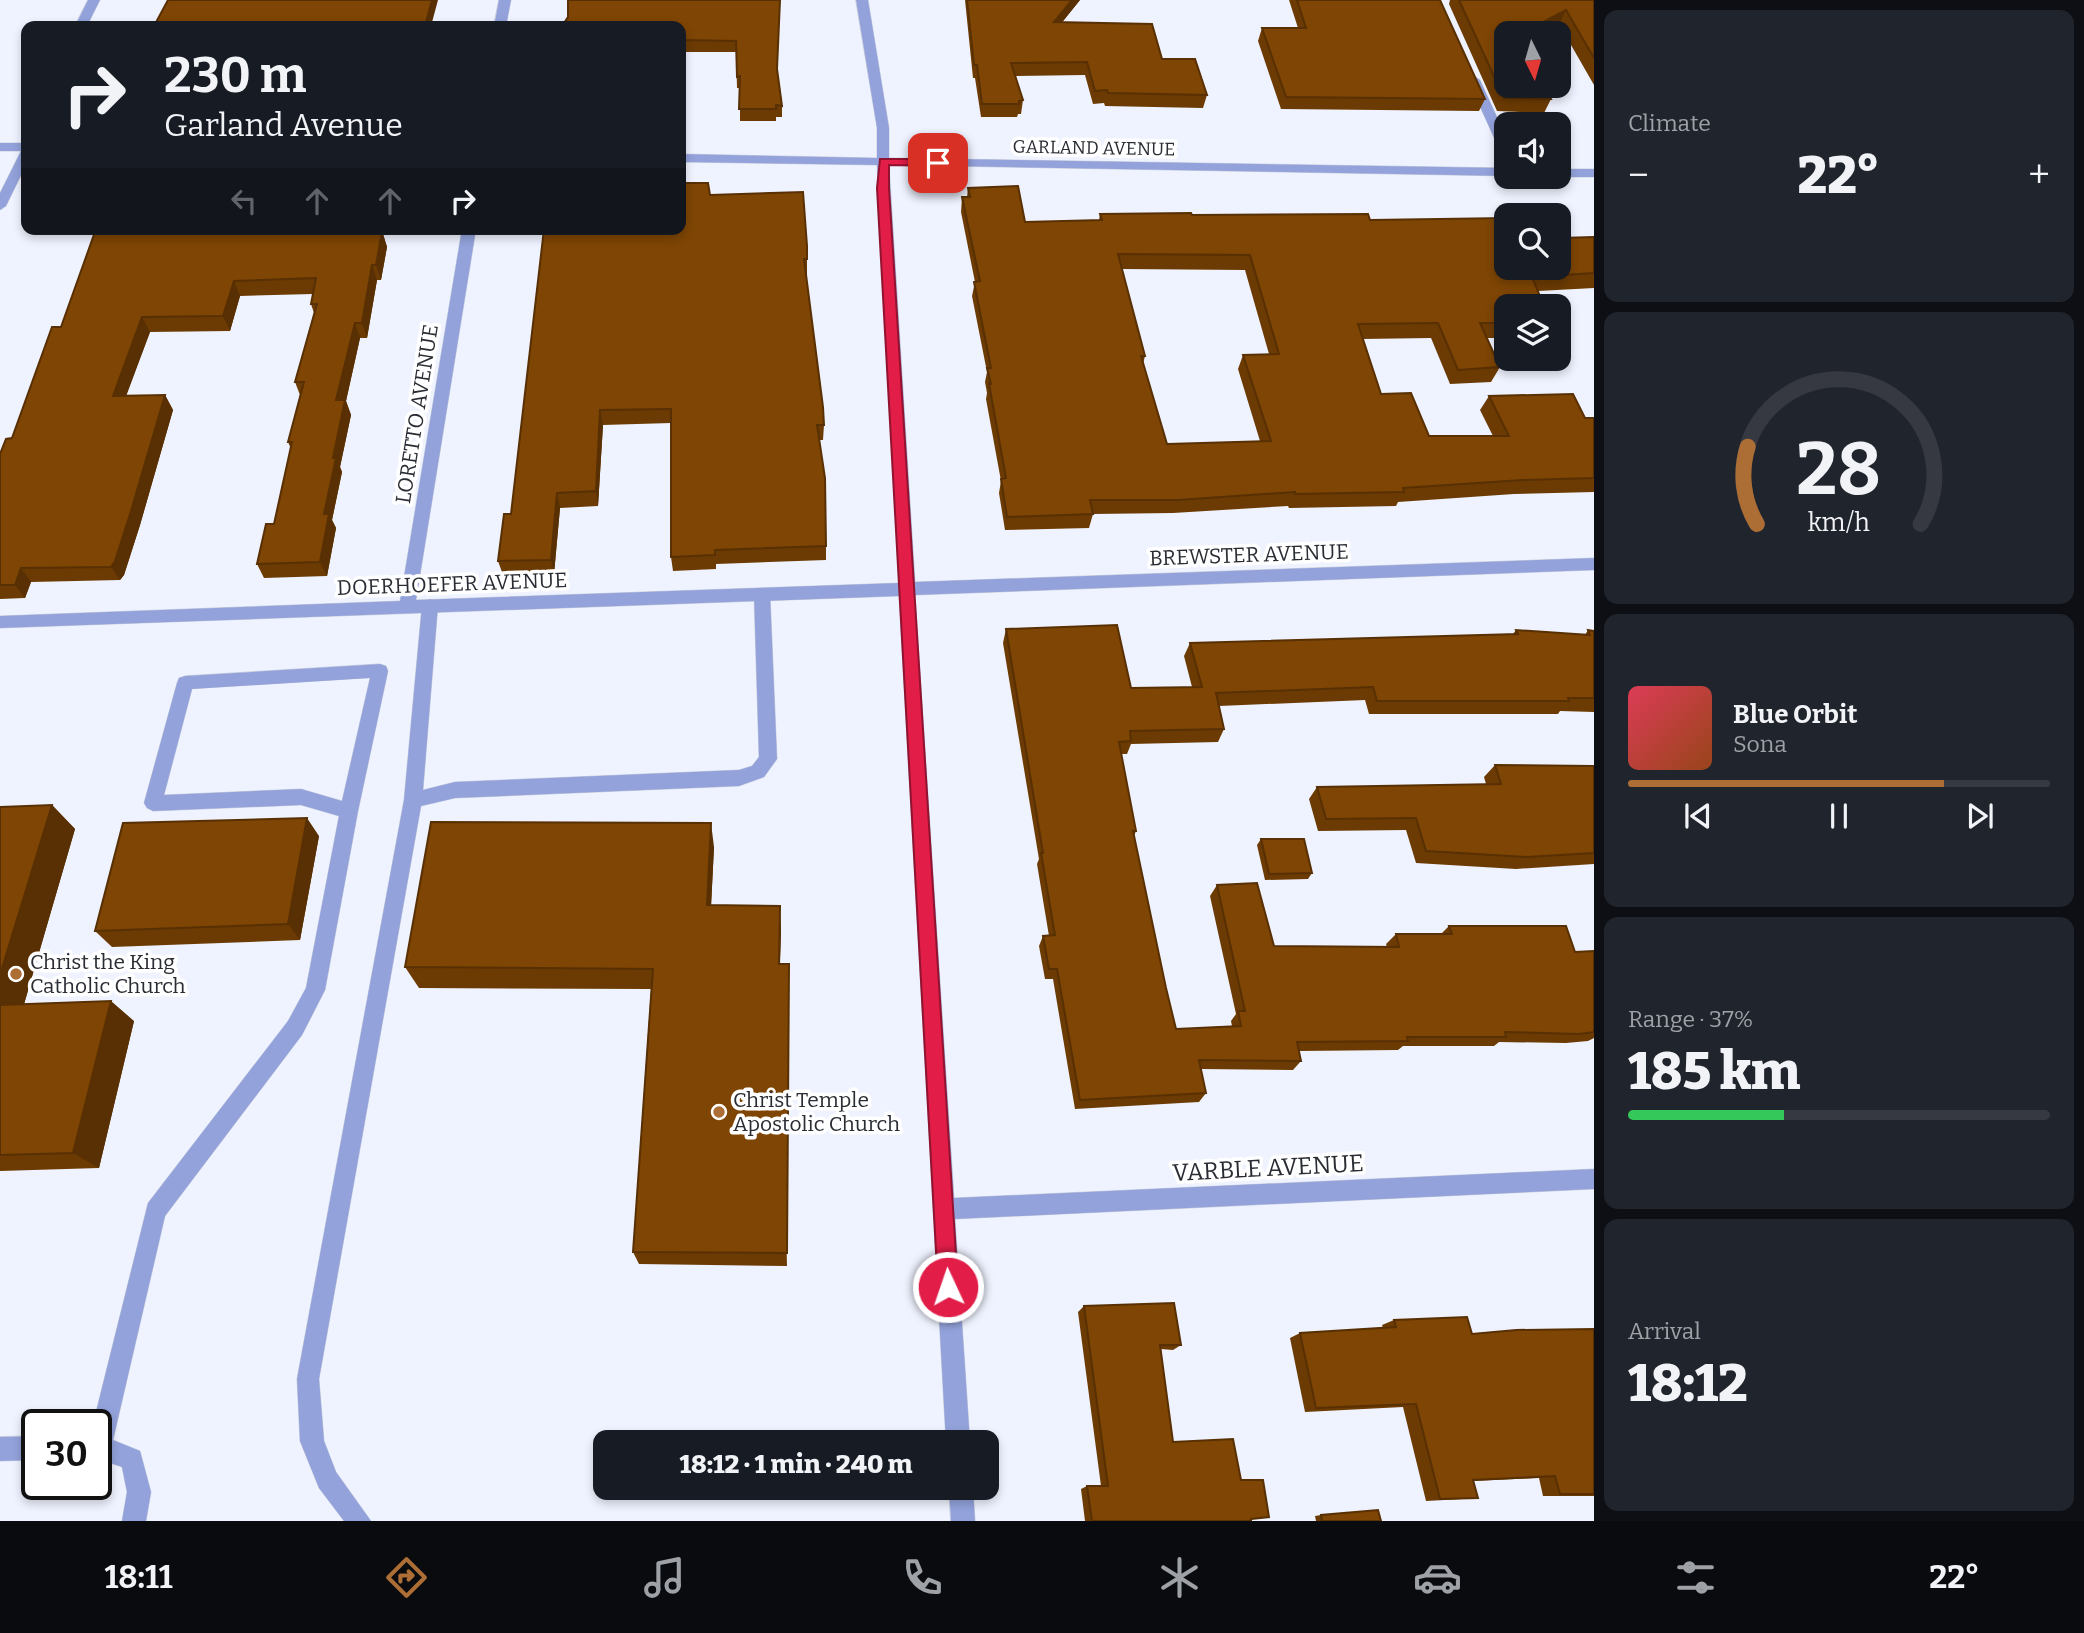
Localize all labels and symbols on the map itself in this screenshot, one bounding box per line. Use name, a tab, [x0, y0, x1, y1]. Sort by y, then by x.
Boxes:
north arrow	[1494, 21, 1572, 98]
pin	[908, 133, 968, 193]
street label: GARLAND AVENUE	[1012, 136, 1176, 160]
street label: LORETTO AVENUE	[390, 323, 444, 505]
street label: BREWSTER AVENUE	[1149, 539, 1349, 571]
street label: DOERHOEFER AVENUE	[336, 567, 568, 601]
place label: Christ the King Catholic Church	[30, 949, 186, 999]
marker: Christ the King Catholic Church	[8, 966, 24, 982]
place label: Christ Temple Apostolic Church	[733, 1087, 900, 1137]
marker: Christ Temple Apostolic Church	[711, 1104, 727, 1120]
street label: VARBLE AVENUE	[1172, 1149, 1364, 1187]
position arrow	[911, 1250, 985, 1324]
speed limit sign: 30	[21, 1409, 112, 1500]

